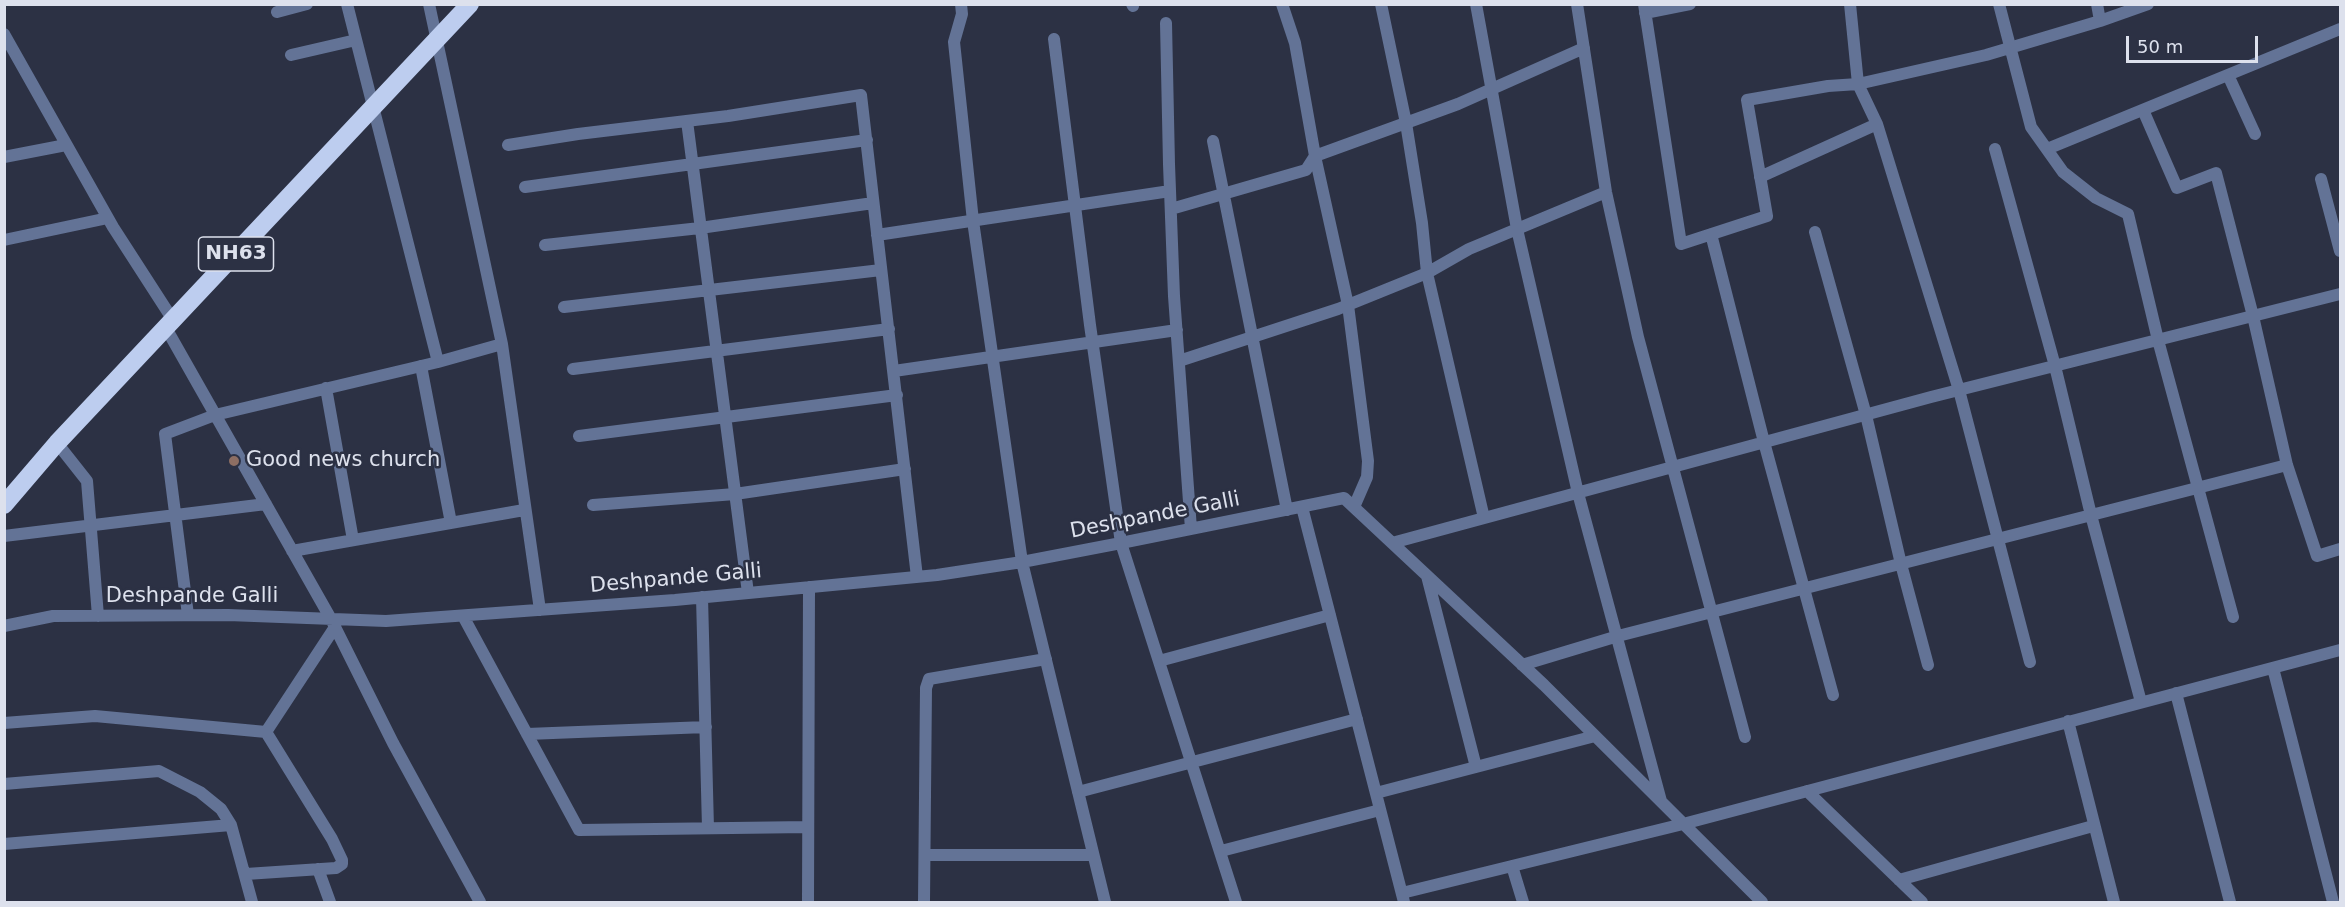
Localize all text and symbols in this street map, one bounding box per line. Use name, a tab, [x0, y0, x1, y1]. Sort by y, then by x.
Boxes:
scale bar	[2129, 24, 2261, 62]
text: 50 m	[2137, 36, 2183, 57]
road number: NH63	[198, 237, 274, 271]
place label: Good news church	[246, 448, 440, 474]
marker: Good news church	[227, 454, 241, 468]
street label: Deshpande Galli	[1068, 487, 1242, 545]
street label: Deshpande Galli	[589, 559, 763, 599]
street label: Deshpande Galli	[106, 584, 278, 610]

